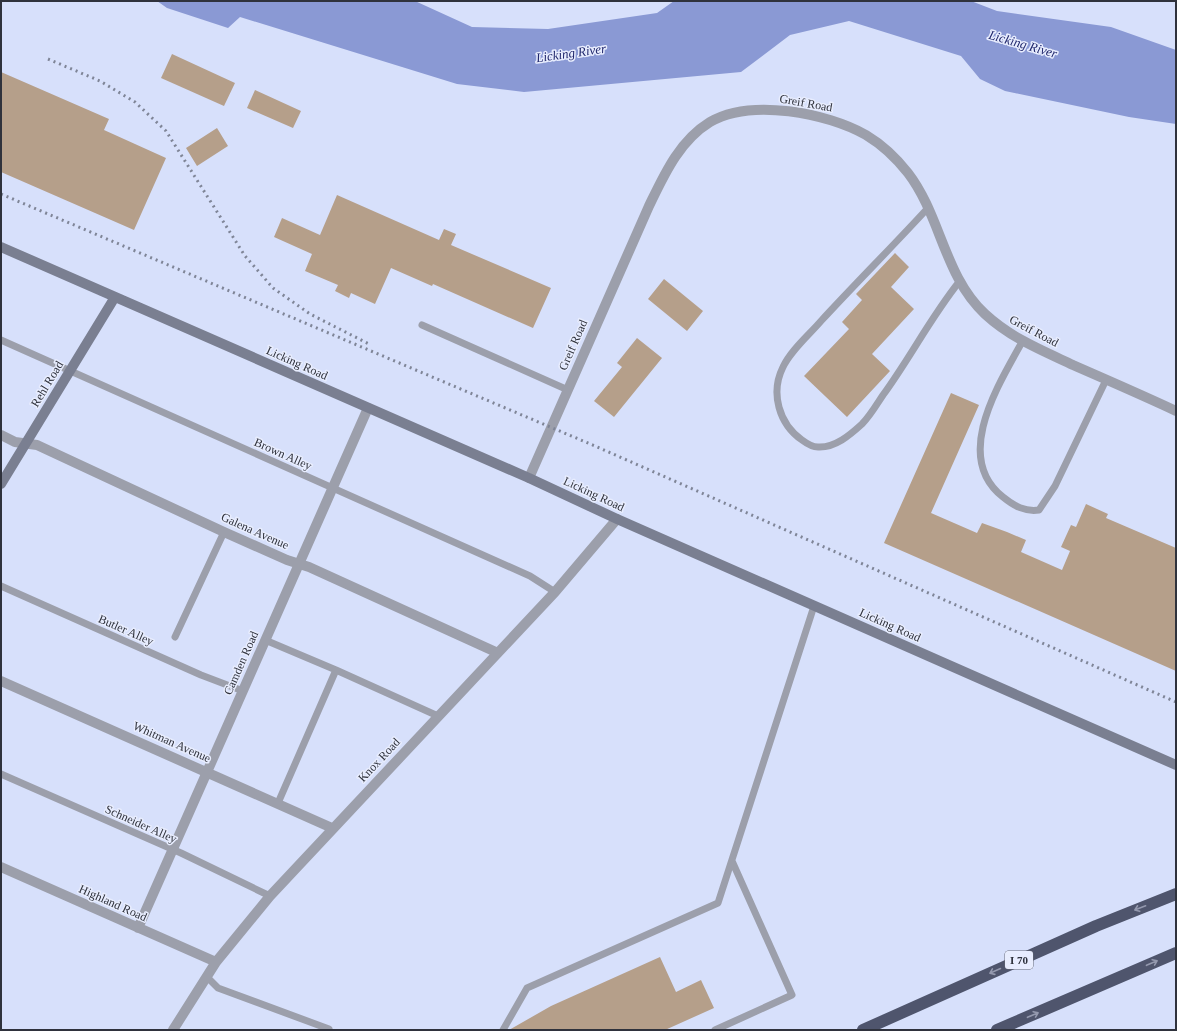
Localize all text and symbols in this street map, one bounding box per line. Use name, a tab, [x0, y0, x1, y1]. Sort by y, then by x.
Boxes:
water label: Licking River	[986, 27, 1060, 61]
water label: Licking River	[534, 41, 608, 65]
street label: Greif Road	[778, 91, 834, 115]
street label: Greif Road	[1007, 312, 1061, 350]
street label: Greif Road	[556, 318, 590, 372]
street label: Licking Road	[264, 343, 330, 383]
street label: Rehl Road	[28, 359, 66, 409]
street label: Brown Alley	[252, 435, 314, 473]
street label: Licking Road	[561, 474, 627, 514]
street label: Galena Avenue	[219, 510, 291, 552]
street label: Licking Road	[857, 605, 923, 645]
street label: Butler Alley	[96, 612, 156, 648]
street label: Camden Road	[221, 629, 261, 697]
street label: Whitman Avenue	[131, 719, 213, 765]
street label: Knox Road	[355, 735, 403, 785]
street label: Schneider Alley	[103, 802, 179, 846]
street label: Highland Road	[77, 882, 149, 924]
one-way arrow	[1134, 905, 1146, 913]
road number: I 70	[1005, 951, 1033, 969]
one-way arrow	[1146, 959, 1158, 966]
one-way arrow	[989, 968, 1001, 975]
one-way arrow	[1026, 1010, 1038, 1018]

